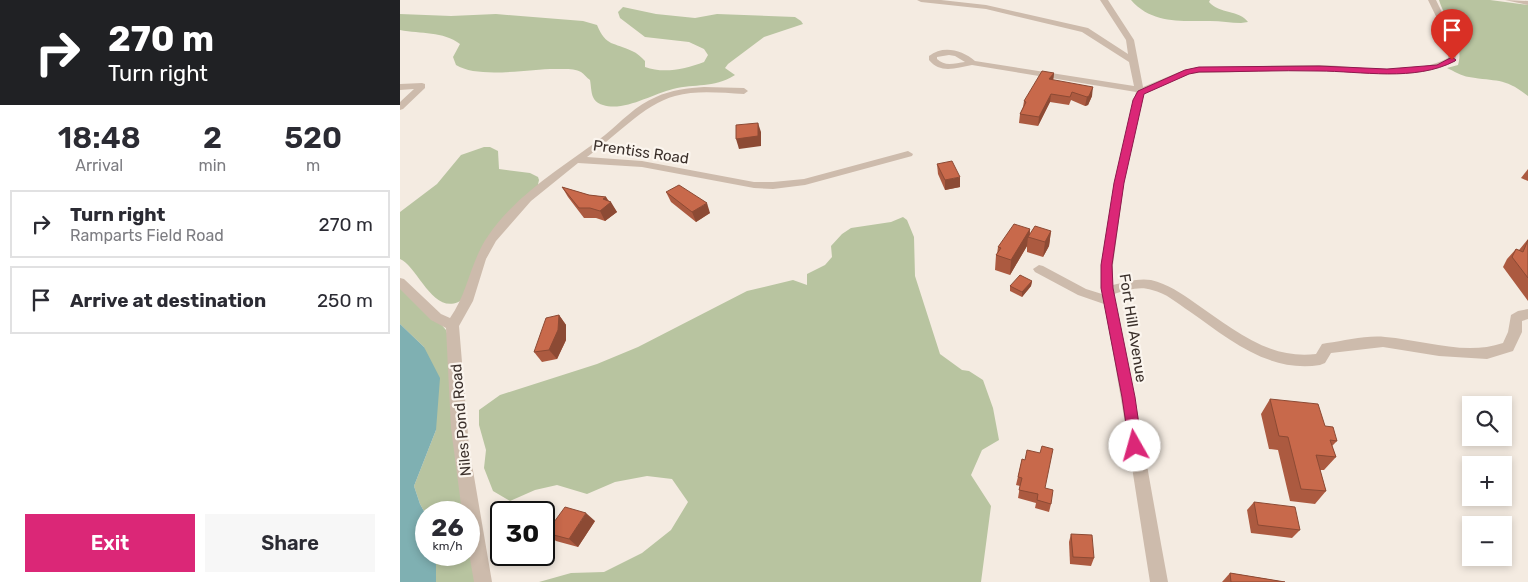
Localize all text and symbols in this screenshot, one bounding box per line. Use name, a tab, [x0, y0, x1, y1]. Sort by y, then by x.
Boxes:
pin	[1431, 9, 1473, 60]
icon: arrive	[1438, 16, 1466, 44]
text: 270 m	[108, 18, 214, 60]
icon: right	[25, 20, 90, 85]
text: Turn right	[108, 60, 208, 87]
text: 18:48	[58, 120, 141, 156]
text: 2	[203, 120, 222, 156]
text: 520	[284, 120, 342, 156]
street label: Prentiss Road	[592, 136, 690, 168]
text: Arrival	[75, 156, 123, 175]
text: min	[199, 156, 226, 175]
text: m	[306, 156, 320, 175]
text: Turn right	[70, 203, 165, 226]
icon: right	[27, 210, 55, 238]
text: 270 m	[318, 213, 373, 236]
text: Ramparts Field Road	[70, 226, 224, 245]
street label: Fort Hill Avenue	[1116, 272, 1150, 384]
icon: arrive	[27, 286, 55, 314]
text: Arrive at destination	[70, 289, 266, 312]
text: 250 m	[317, 289, 373, 312]
street label: Niles Pond Road	[447, 363, 475, 477]
map controls	[1462, 396, 1512, 566]
button: search	[1462, 396, 1512, 446]
position arrow	[1108, 419, 1160, 471]
button: +	[1462, 456, 1512, 506]
speed limit sign: 30	[490, 501, 555, 566]
text: 26	[431, 513, 464, 542]
button: Exit	[25, 514, 195, 572]
button: Share	[205, 514, 375, 572]
button: −	[1462, 516, 1512, 566]
text: km/h	[433, 539, 462, 553]

